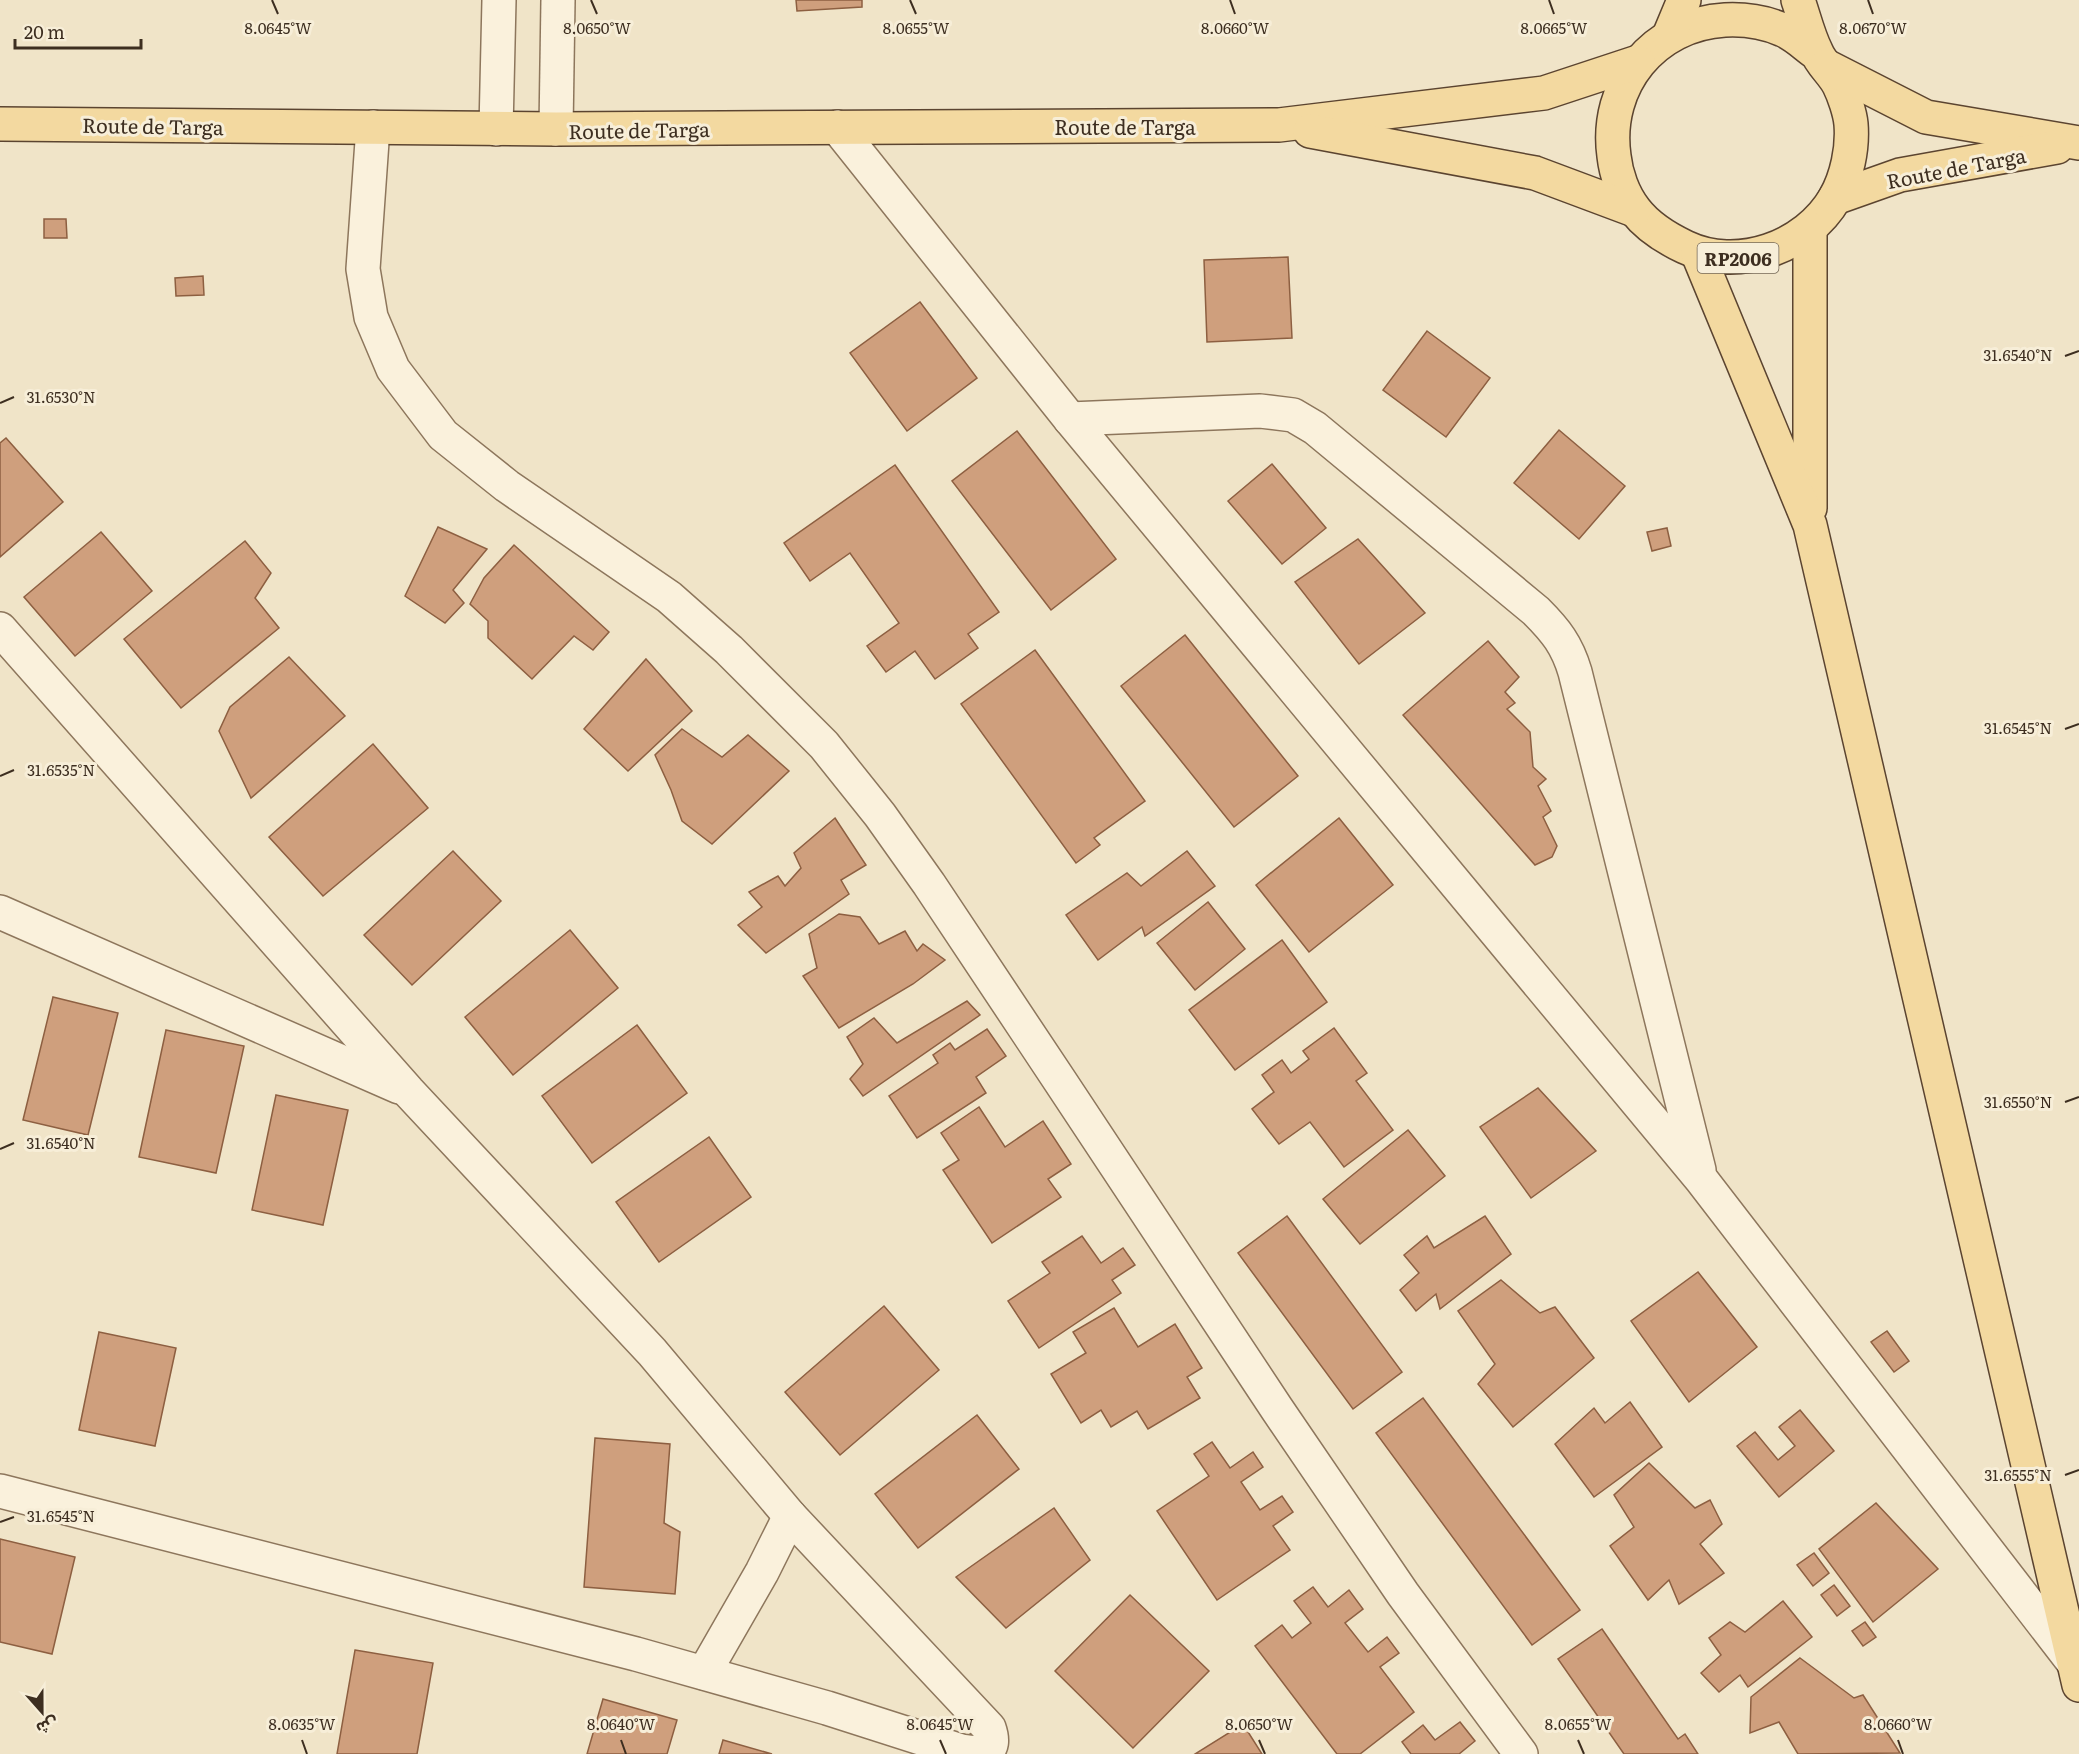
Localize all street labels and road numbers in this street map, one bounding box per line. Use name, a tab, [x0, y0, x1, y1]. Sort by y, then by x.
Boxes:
street label: Route de Targa	[82, 109, 224, 141]
street label: Route de Targa	[1054, 111, 1196, 141]
street label: Route de Targa	[568, 113, 710, 145]
street label: Route de Targa	[1884, 139, 2029, 195]
road number: RP2006	[1698, 243, 1778, 273]

